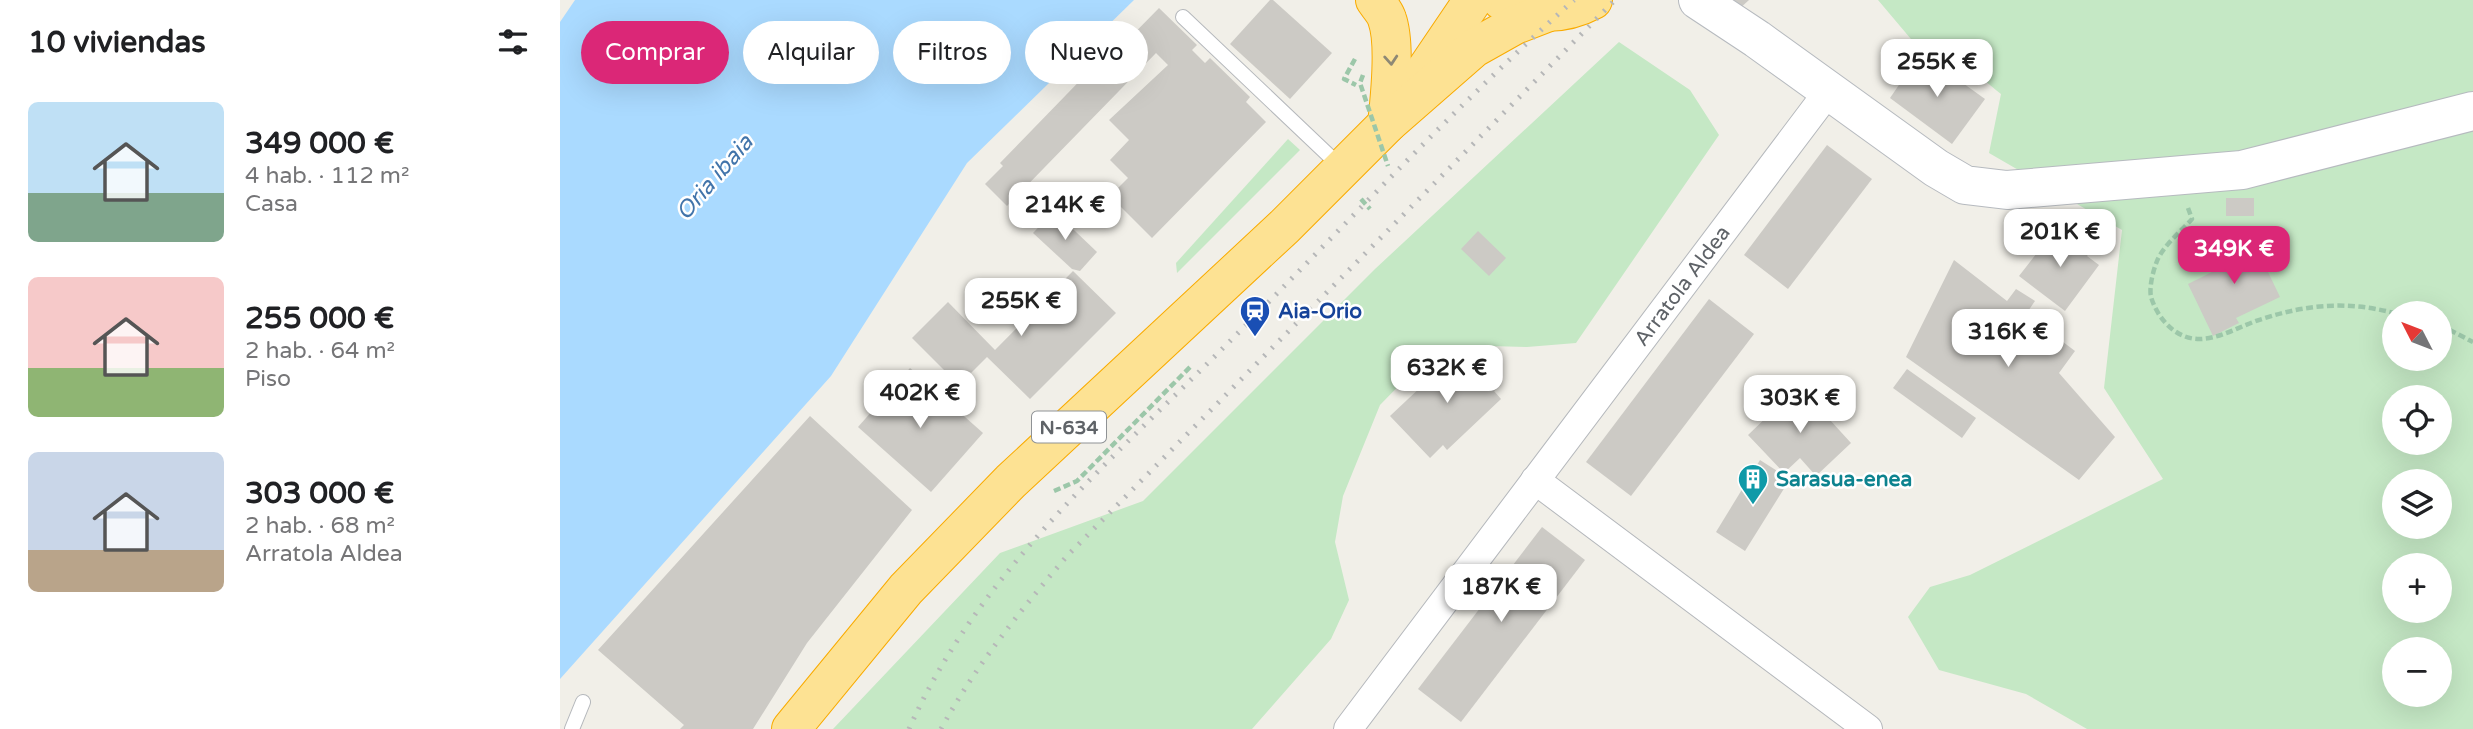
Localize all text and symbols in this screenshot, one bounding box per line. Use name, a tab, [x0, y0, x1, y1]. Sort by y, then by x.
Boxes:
chip: Comprar	[581, 21, 729, 84]
chip: Alquilar	[743, 21, 879, 84]
chip: Filtros	[893, 21, 1011, 84]
chip: Nuevo	[1025, 21, 1148, 84]
icon: filters	[494, 23, 532, 61]
text: 10 viviendas	[28, 24, 206, 61]
pin: 255K €	[1880, 40, 1994, 99]
text: 255K €	[1897, 48, 1977, 76]
one-way arrow	[1383, 55, 1398, 66]
text: 349 000 €	[245, 125, 394, 162]
water label: Oria ibaia	[670, 129, 760, 226]
icon: home	[84, 130, 168, 214]
text: 4 hab. · 112 m²	[245, 162, 410, 190]
pin: 214K €	[1008, 182, 1122, 242]
text: Casa	[245, 190, 298, 218]
text: 214K €	[1025, 191, 1105, 219]
pin: 201K €	[2003, 210, 2117, 269]
text: 201K €	[2020, 218, 2100, 246]
street label: Arratola Aldea	[1629, 221, 1736, 351]
pin: 349K €	[2177, 226, 2291, 286]
text: 349K €	[2194, 235, 2274, 263]
pin: 255K €	[964, 278, 1078, 338]
text: 255K €	[981, 287, 1061, 315]
station icon: Aia-Orio	[1238, 294, 1272, 338]
place label: Aia-Orio	[1278, 299, 1362, 324]
text: 255 000 €	[245, 300, 394, 337]
north arrow	[2382, 301, 2452, 371]
map controls	[2382, 301, 2452, 707]
icon: home	[84, 305, 168, 389]
pin: 316K €	[1951, 310, 2065, 369]
text: 316K €	[1968, 318, 2048, 346]
text: 2 hab. · 64 m²	[245, 337, 395, 365]
pin: 632K €	[1390, 346, 1504, 405]
text: 632K €	[1407, 354, 1487, 382]
text: Piso	[245, 365, 291, 393]
pin: 402K €	[863, 370, 977, 430]
pin: 303K €	[1743, 376, 1857, 435]
text: 402K €	[880, 379, 960, 407]
text: 303K €	[1760, 384, 1840, 412]
button: locate	[2382, 385, 2452, 455]
road number: N-634	[1032, 412, 1106, 442]
building icon: Sarasua-enea	[1736, 462, 1770, 506]
place label: Sarasua-enea	[1776, 467, 1912, 492]
button: layers	[2382, 469, 2452, 539]
text: 303 000 €	[245, 475, 394, 512]
icon: home	[84, 480, 168, 564]
text: 2 hab. · 68 m²	[245, 512, 395, 540]
text: Arratola Aldea	[245, 540, 403, 568]
button: +	[2382, 553, 2452, 623]
pin: 187K €	[1444, 564, 1558, 624]
text: 187K €	[1461, 573, 1541, 601]
button: −	[2382, 637, 2452, 707]

